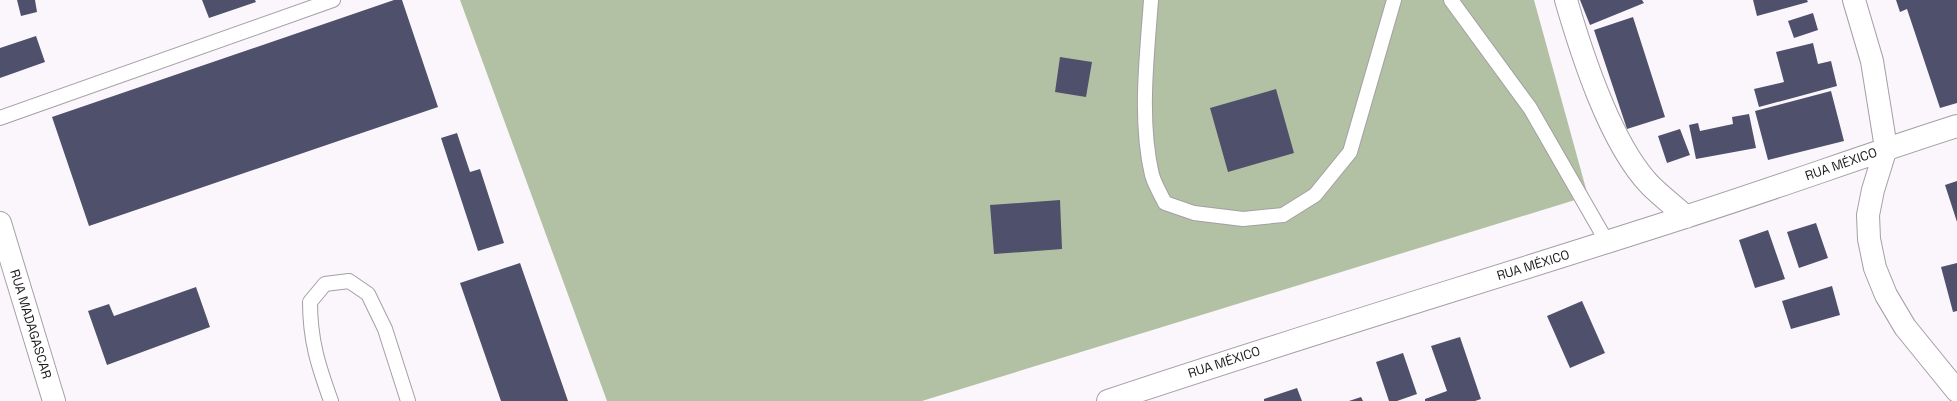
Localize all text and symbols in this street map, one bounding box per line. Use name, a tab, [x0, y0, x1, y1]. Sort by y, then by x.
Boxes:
street label: RUA MÉXICO	[1803, 144, 1879, 184]
street label: RUA MÉXICO	[1495, 246, 1571, 284]
street label: RUA MADAGASCAR	[6, 267, 56, 381]
street label: RUA MÉXICO	[1186, 342, 1262, 382]

